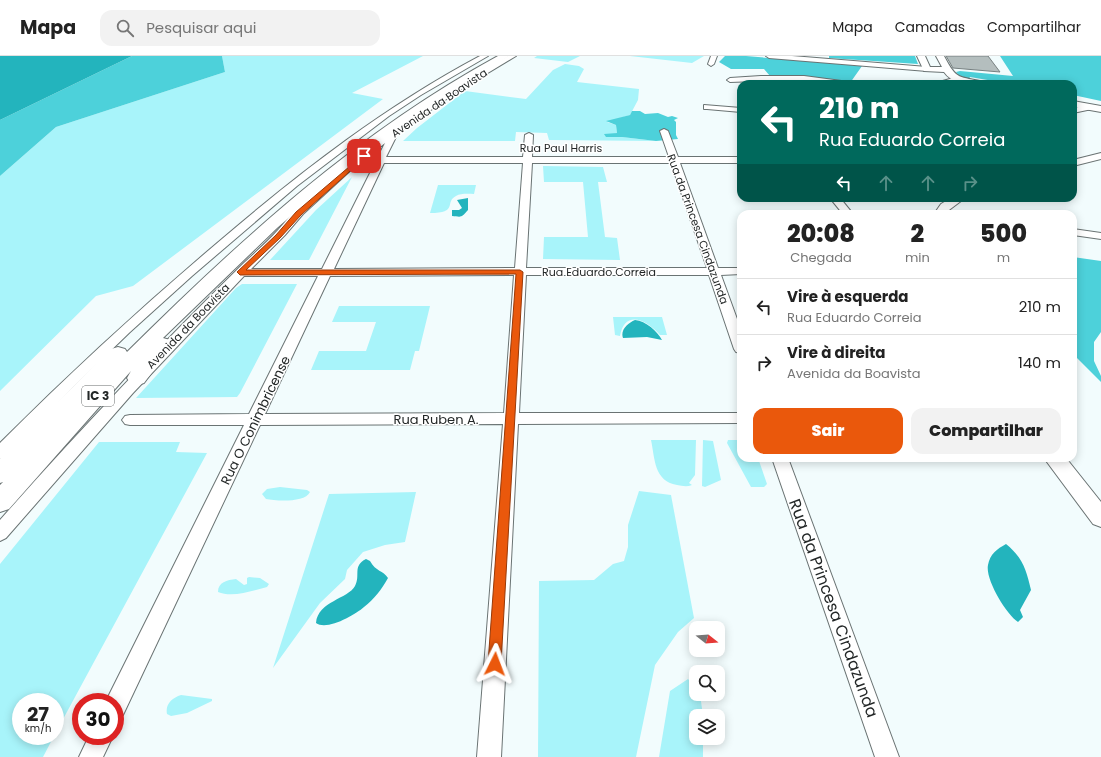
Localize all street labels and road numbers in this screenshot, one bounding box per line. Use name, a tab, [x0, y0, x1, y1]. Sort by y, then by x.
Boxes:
street label: Avenida da Boavista	[388, 65, 490, 141]
street label: Rua Paul Harris	[520, 140, 602, 156]
street label: Rua da Princesa Cindazunda	[663, 152, 733, 306]
street label: Rua Eduardo Correia	[542, 264, 656, 280]
street label: Avenida da Boavista	[143, 280, 233, 372]
street label: Rua O Conimbricense	[216, 353, 295, 488]
road number: IC 3	[82, 386, 114, 406]
street label: Rua Ruben A.	[394, 410, 479, 429]
street label: Rua da Princesa Cindazunda	[783, 496, 884, 721]

